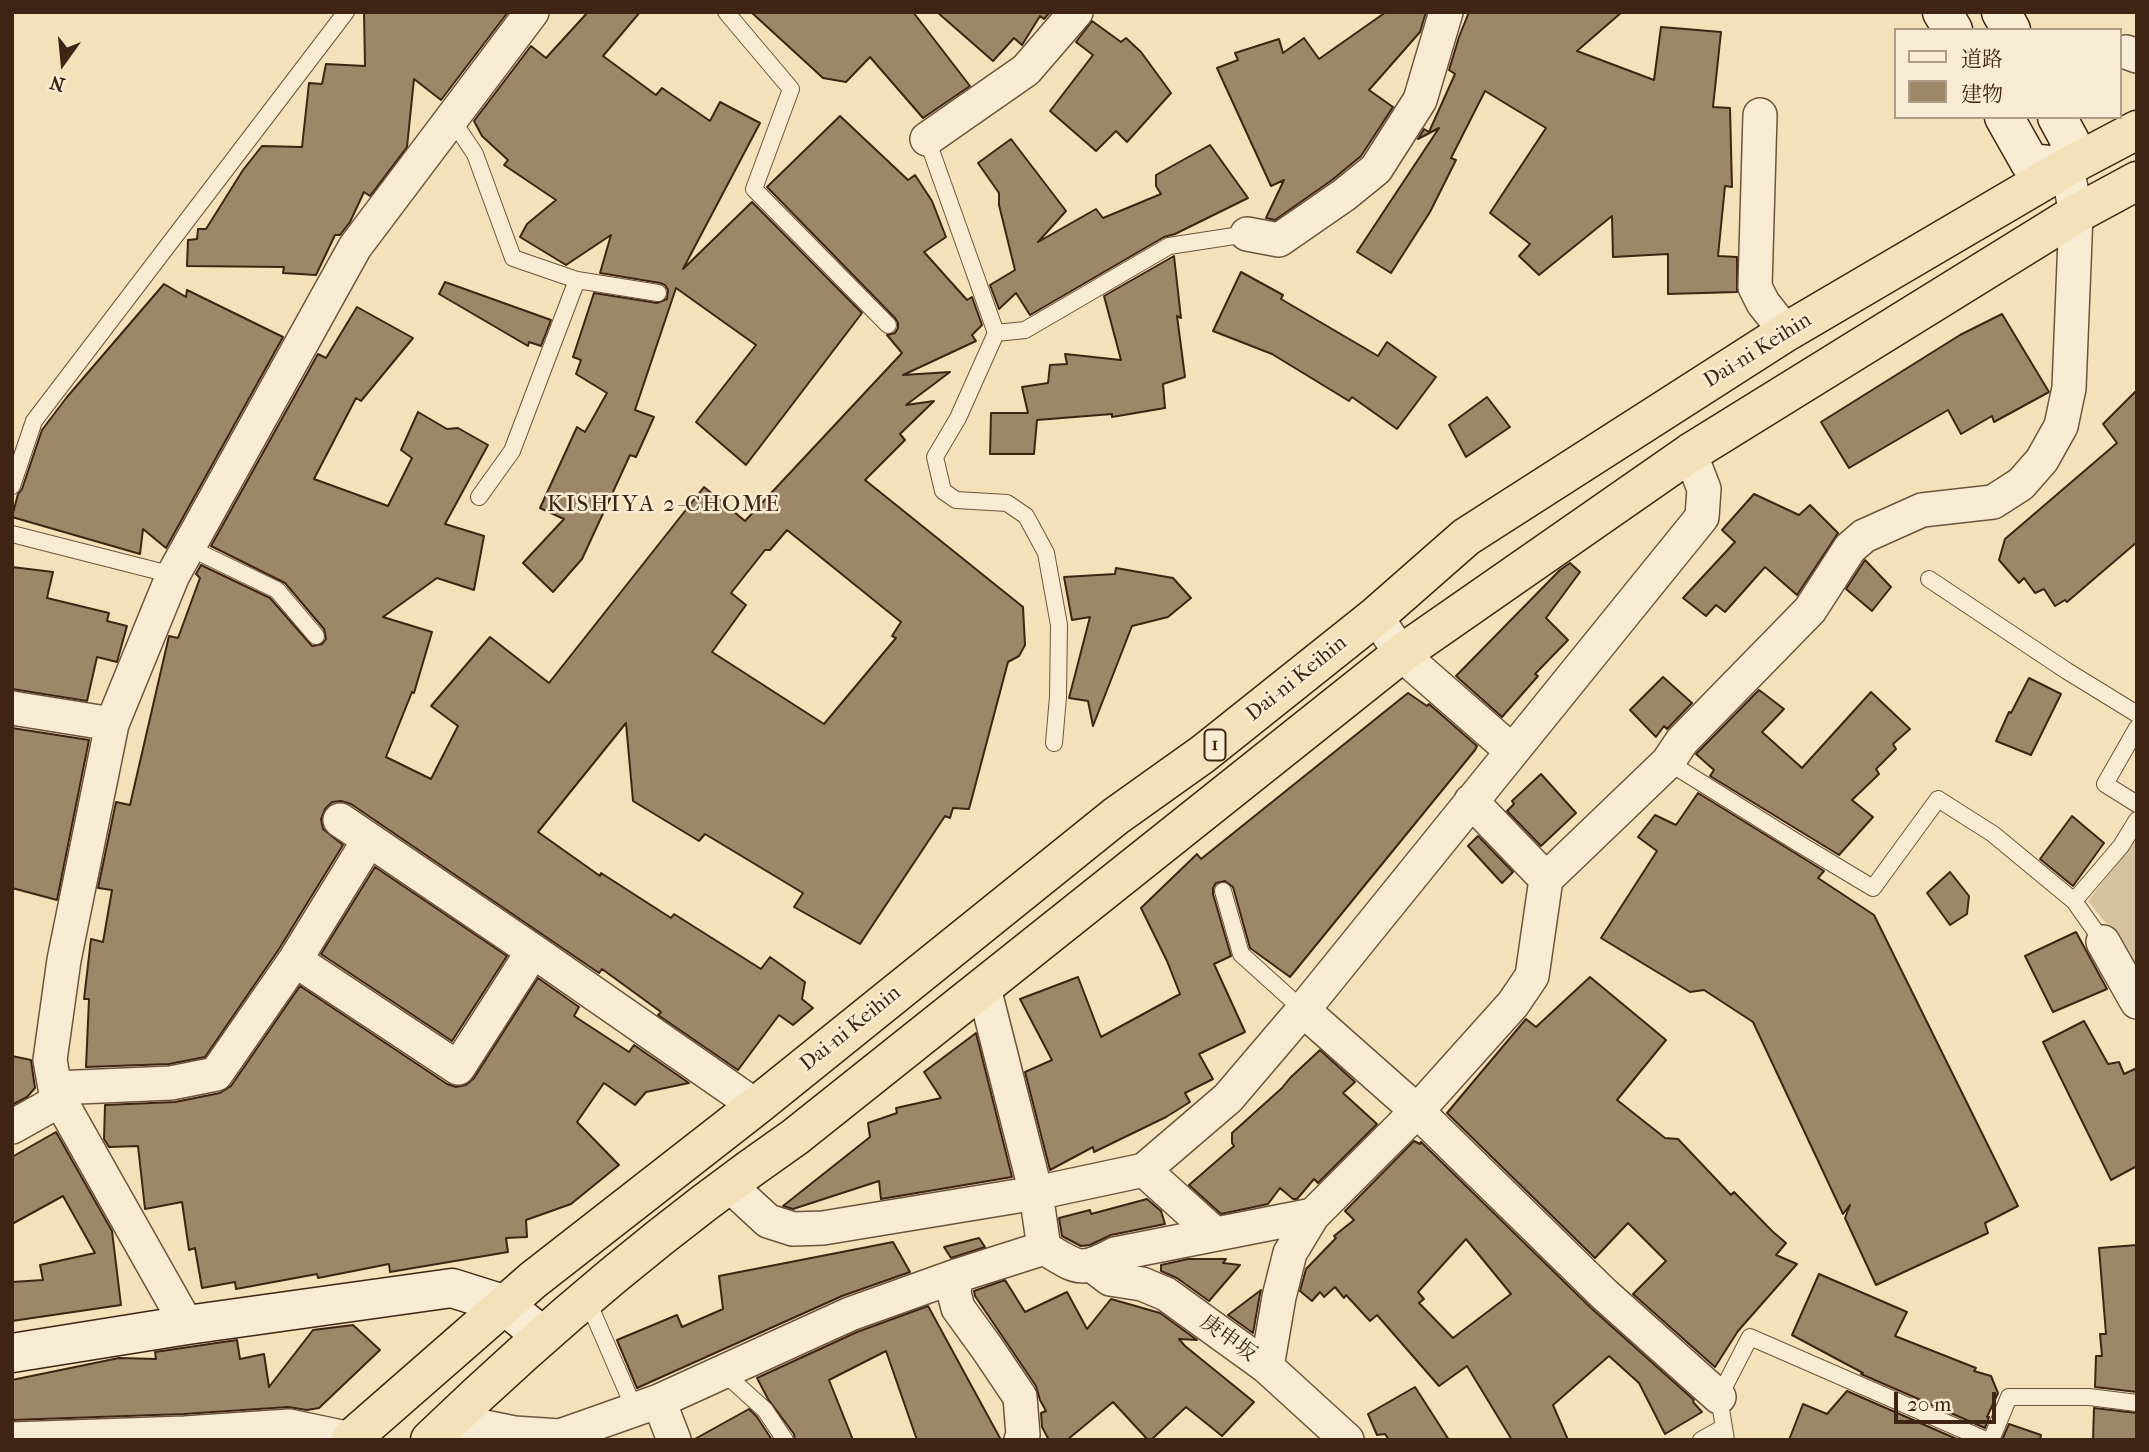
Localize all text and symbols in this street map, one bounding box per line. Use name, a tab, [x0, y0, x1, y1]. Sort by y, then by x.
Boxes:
north arrow	[28, 28, 98, 98]
legend	[1894, 28, 2121, 119]
text: 道路	[1961, 47, 2003, 71]
text: N	[48, 71, 67, 96]
text: 建物	[1961, 82, 2003, 106]
street label: Dai-ni Keihin	[1700, 308, 1816, 394]
district label: KISHIYA 2-CHOME	[549, 491, 779, 519]
street label: Dai-ni Keihin	[1242, 631, 1352, 727]
road number: 1	[1204, 730, 1226, 760]
street label: Dai-ni Keihin	[796, 981, 906, 1077]
street label: 庚申坂	[1195, 1310, 1261, 1368]
scale bar	[1897, 1378, 1998, 1422]
text: 20 m	[1907, 1392, 1951, 1416]

